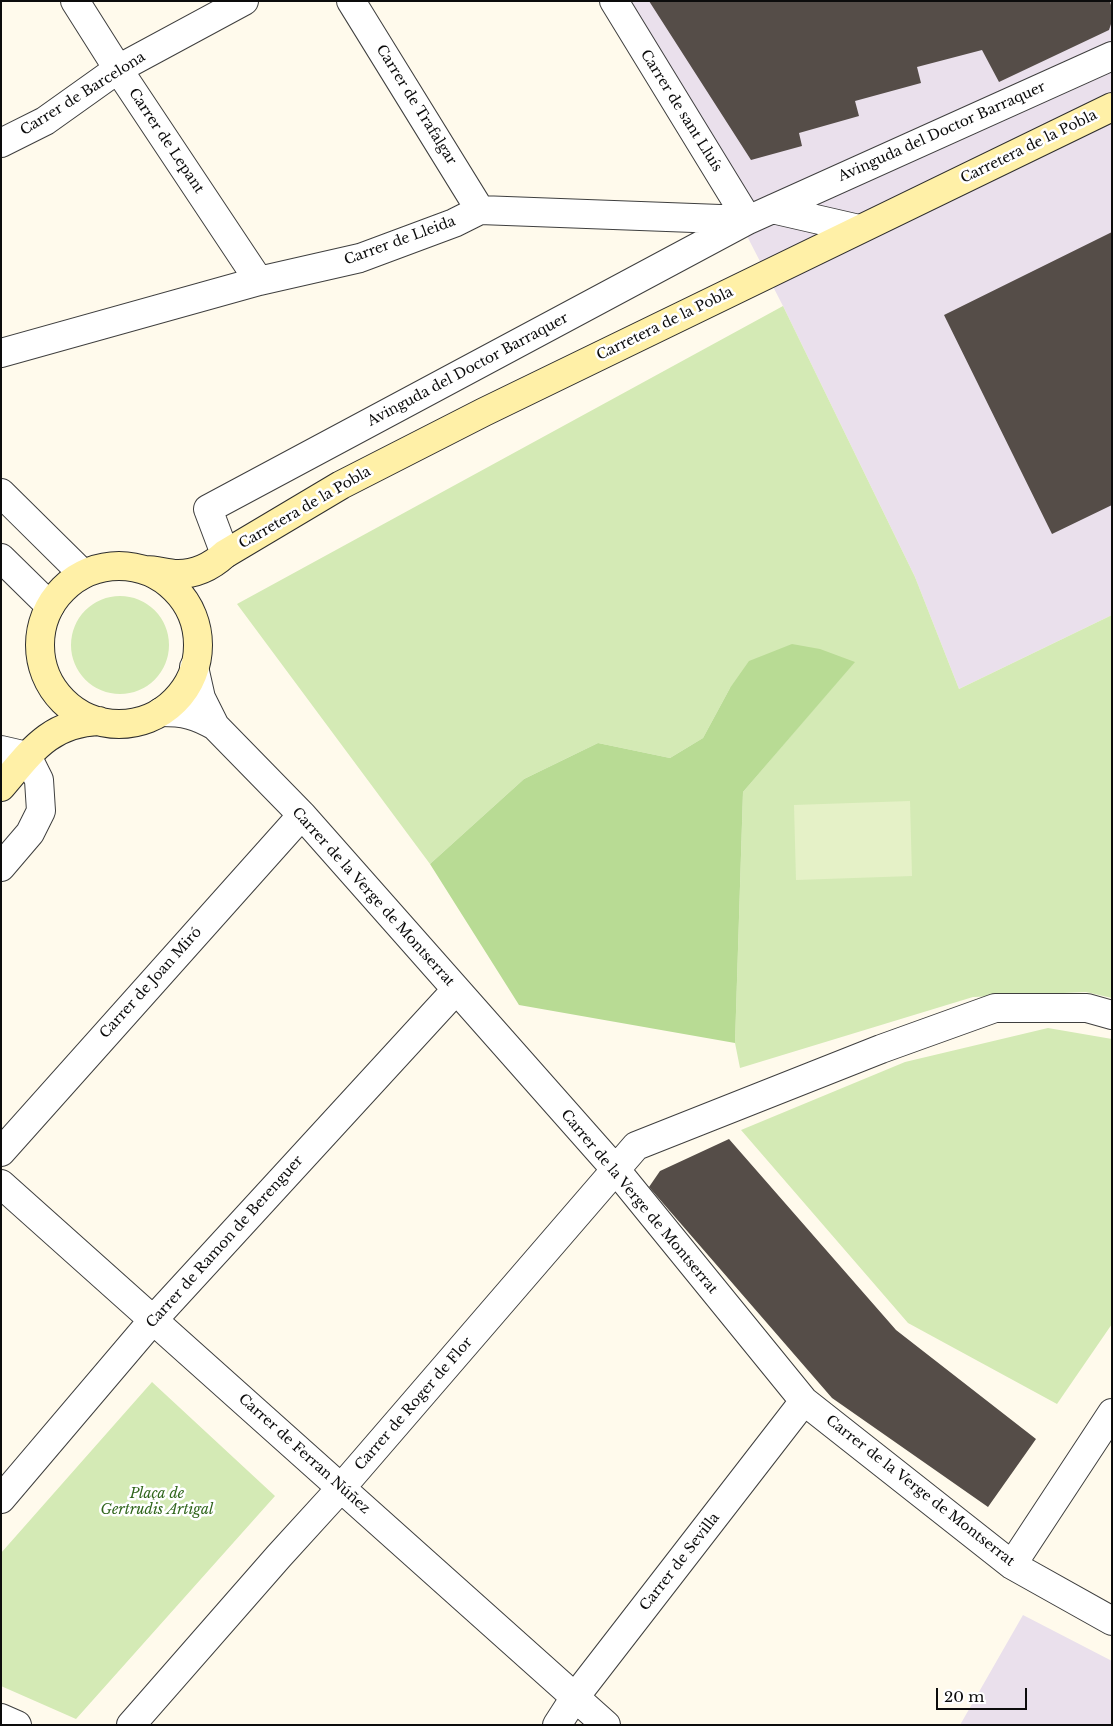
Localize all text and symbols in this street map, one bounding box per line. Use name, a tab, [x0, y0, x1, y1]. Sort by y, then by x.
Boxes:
street label: Carrer de Trafalgar	[372, 42, 460, 168]
street label: Carrer de sant Lluís	[637, 47, 725, 175]
street label: Carrer de Barcelona	[17, 49, 149, 139]
street label: Avinguda del Doctor Barraquer	[836, 79, 1048, 185]
street label: Carrer de Lepant	[125, 85, 207, 197]
street label: Carretera de la Pobla	[958, 107, 1100, 187]
street label: Carrer de Lleida	[342, 213, 458, 269]
street label: Carretera de la Pobla	[594, 284, 736, 364]
street label: Avinguda del Doctor Barraquer	[365, 310, 571, 430]
street label: Carretera de la Pobla	[236, 463, 374, 553]
street label: Carrer de la Verge de Montserrat	[288, 804, 458, 990]
street label: Carrer de Joan Miró	[97, 924, 205, 1042]
street label: Carrer de la Verge de Montserrat	[557, 1107, 721, 1297]
street label: Carrer de Ramon de Berenguer	[143, 1152, 307, 1332]
street label: Carrer de Roger de Flor	[352, 1334, 476, 1474]
street label: Carrer de Ferran Núñez	[235, 1391, 373, 1517]
street label: Carrer de la Verge de Montserrat	[822, 1412, 1018, 1570]
park label: Plaça de Gertrudis Artigal	[101, 1486, 213, 1518]
street label: Carrer de Sevilla	[637, 1510, 723, 1614]
scale bar	[938, 1678, 1029, 1710]
text: 20 m	[944, 1687, 984, 1706]

